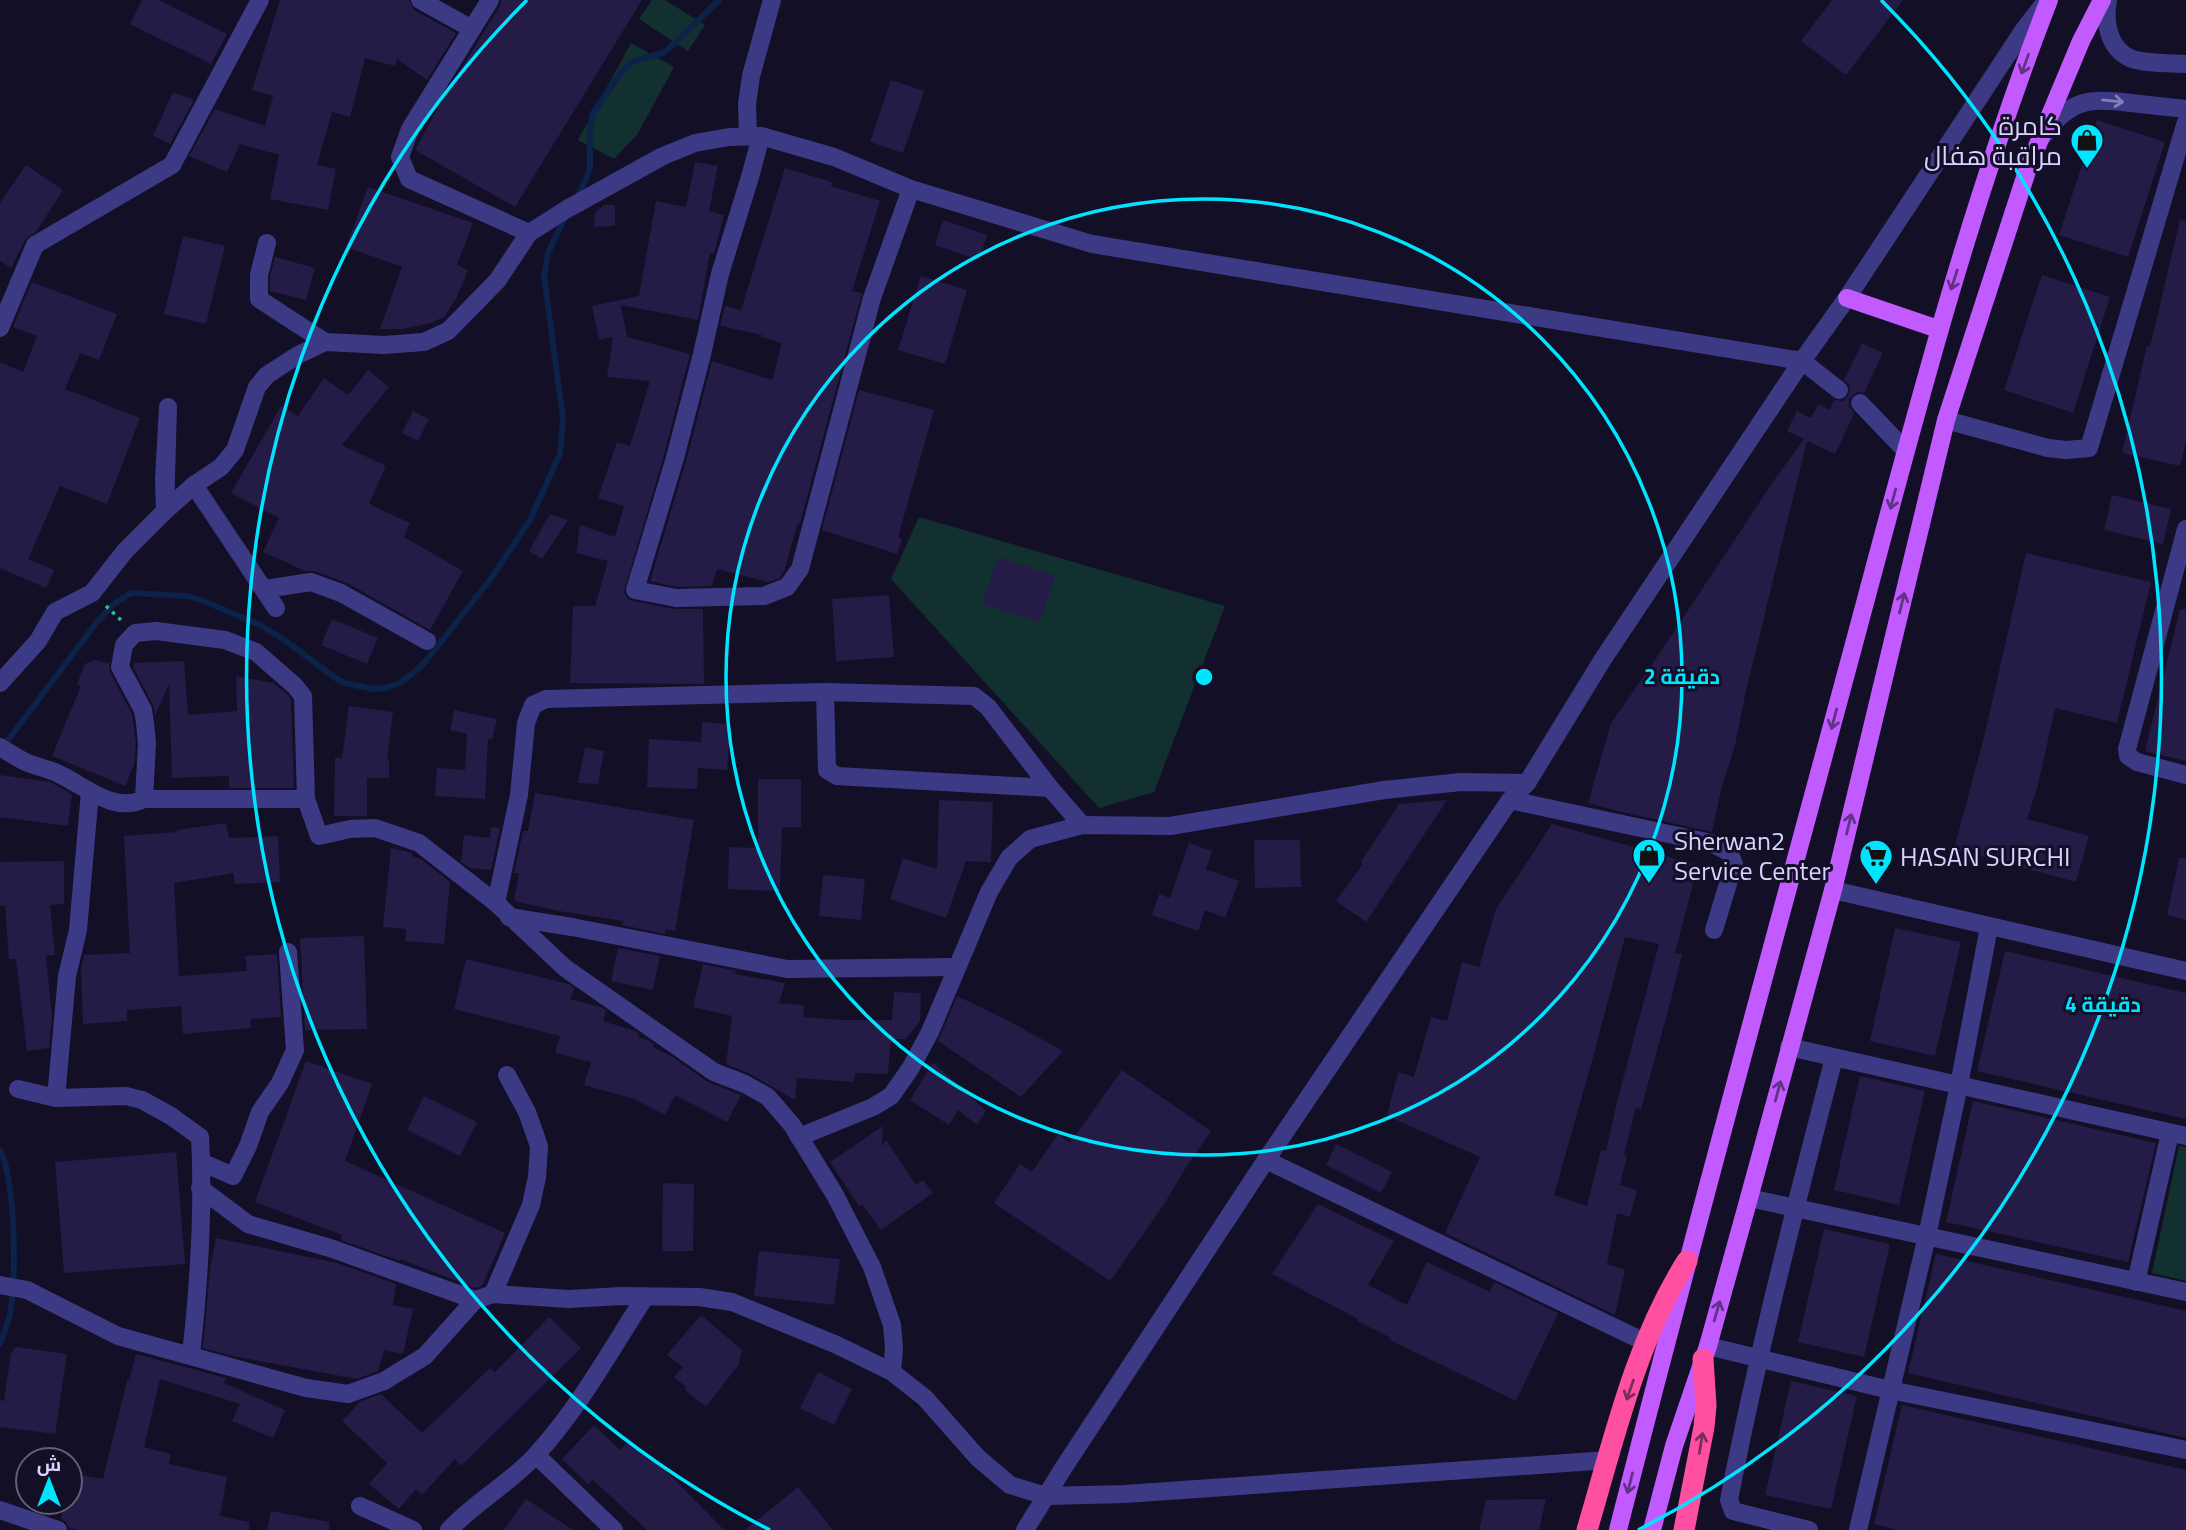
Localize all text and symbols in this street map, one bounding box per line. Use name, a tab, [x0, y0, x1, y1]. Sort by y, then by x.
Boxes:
one-way arrow	[2018, 52, 2030, 74]
one-way arrow	[2101, 95, 2124, 108]
place label: كامرة مراقبة هفال	[1924, 106, 2062, 175]
shop icon: كامرة مراقبة هفال	[2068, 121, 2106, 170]
one-way arrow	[1947, 268, 1959, 290]
one-way arrow	[1886, 488, 1899, 510]
one-way arrow	[1896, 592, 1909, 615]
text: 2 دقيقة	[1644, 660, 1720, 692]
centre of rings	[1192, 665, 1216, 689]
one-way arrow	[1827, 707, 1840, 729]
one-way arrow	[1842, 813, 1856, 836]
place label: Sherwan2 Service Center	[1674, 821, 1831, 890]
shop icon: Sherwan2 Service Center	[1630, 836, 1668, 885]
supermarket icon: HASAN SURCHI	[1857, 837, 1895, 886]
place label: HASAN SURCHI	[1900, 837, 2070, 876]
text: 4 دقيقة	[2065, 988, 2141, 1020]
one-way arrow	[1772, 1081, 1785, 1103]
one-way arrow	[1712, 1300, 1725, 1322]
one-way arrow	[1623, 1378, 1635, 1400]
one-way arrow	[1695, 1432, 1708, 1455]
north arrow	[14, 1446, 84, 1516]
text: ش	[37, 1449, 61, 1478]
one-way arrow	[1623, 1471, 1636, 1493]

